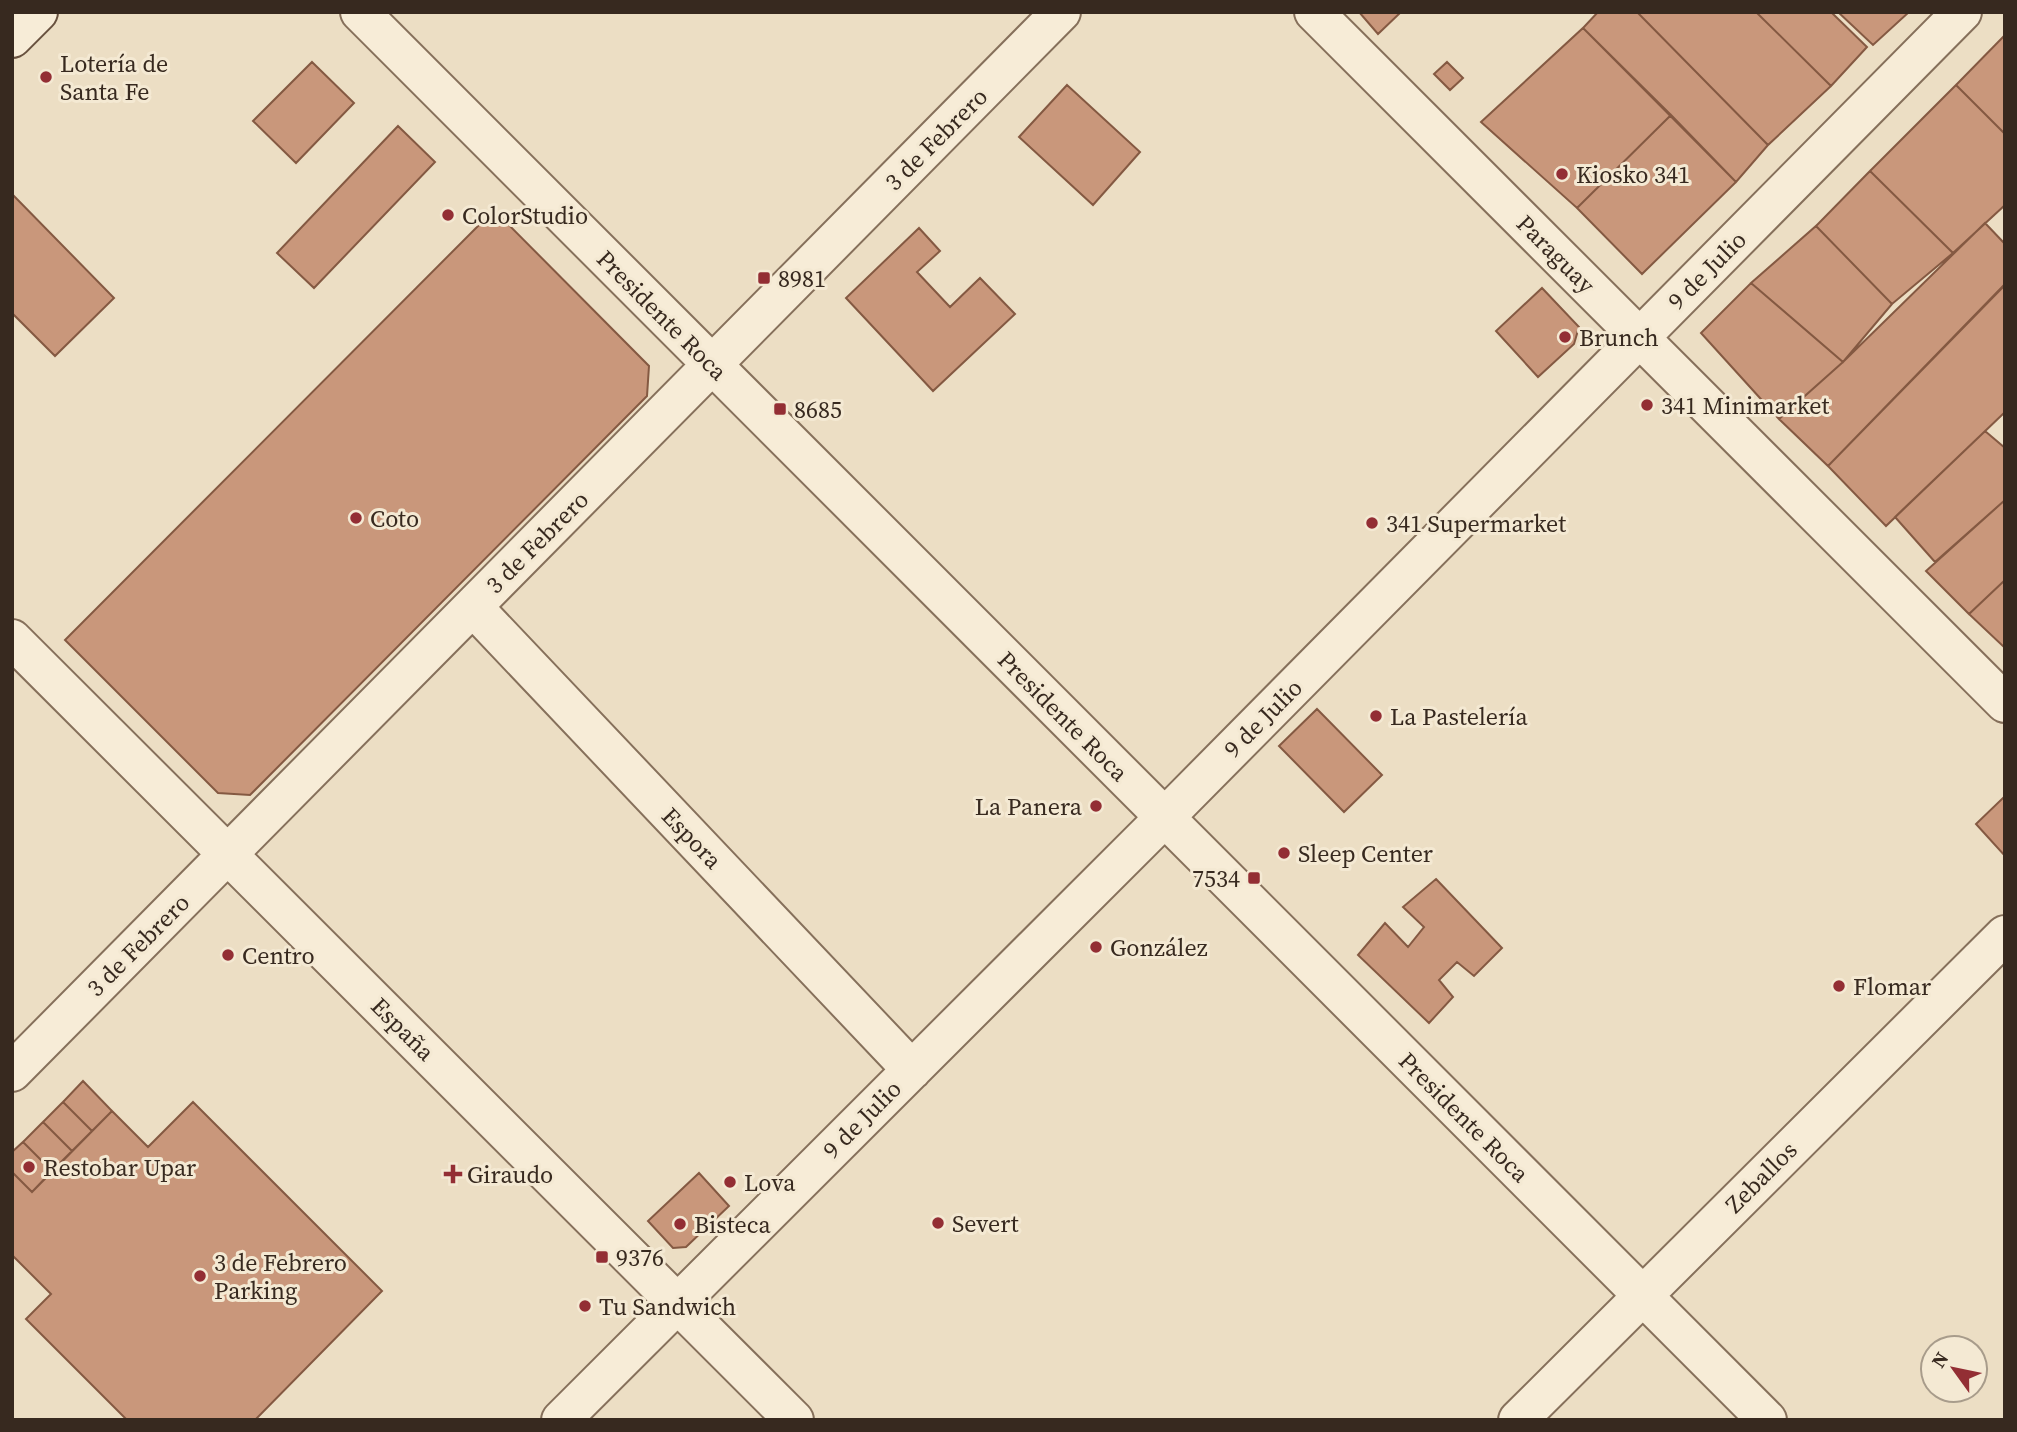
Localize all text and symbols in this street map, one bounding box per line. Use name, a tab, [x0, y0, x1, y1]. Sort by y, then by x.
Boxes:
place label: Lotería de Santa Fe	[60, 47, 168, 108]
marker: Lotería de Santa Fe	[38, 69, 54, 85]
street label: 3 de Febrero	[877, 80, 995, 198]
place label: Kiosko 341	[1576, 158, 1690, 191]
marker: Kiosko 341	[1554, 166, 1570, 182]
place label: ColorStudio	[462, 199, 588, 232]
marker: ColorStudio	[440, 207, 456, 223]
street label: Paraguay	[1509, 207, 1603, 301]
street label: 9 de Julio	[1660, 223, 1754, 317]
street label: Presidente Roca	[590, 243, 735, 388]
place label: 8981	[778, 262, 826, 295]
marker: 8981	[756, 270, 772, 286]
place label: Brunch	[1579, 321, 1659, 354]
marker: Brunch	[1557, 329, 1573, 345]
place label: 341 Minimarket	[1661, 389, 1830, 422]
place label: 8685	[794, 393, 842, 426]
marker: 341 Minimarket	[1639, 397, 1655, 413]
marker: 8685	[772, 401, 788, 417]
street label: 3 de Febrero	[478, 483, 596, 601]
place label: Coto	[370, 502, 419, 535]
place label: 341 Supermarket	[1386, 507, 1566, 540]
marker: Coto	[348, 510, 364, 526]
marker: 341 Supermarket	[1364, 515, 1380, 531]
street label: Presidente Roca	[991, 644, 1136, 789]
street label: 9 de Julio	[1216, 671, 1310, 765]
place label: La Pastelería	[1390, 700, 1528, 733]
marker: La Pastelería	[1368, 708, 1384, 724]
place label: La Panera	[975, 790, 1083, 823]
marker: La Panera	[1088, 798, 1104, 814]
street label: Espora	[654, 800, 730, 877]
place label: Sleep Center	[1298, 837, 1433, 870]
marker: Sleep Center	[1276, 845, 1292, 861]
place label: 7534	[1192, 862, 1240, 895]
marker: 7534	[1246, 870, 1262, 886]
street label: 3 de Febrero	[79, 886, 197, 1004]
place label: González	[1110, 931, 1208, 964]
place label: Centro	[242, 939, 315, 972]
marker: González	[1088, 939, 1104, 955]
marker: Centro	[220, 947, 236, 963]
place label: Flomar	[1853, 970, 1931, 1003]
marker: Flomar	[1831, 978, 1847, 994]
street label: España	[364, 990, 443, 1069]
street label: Presidente Roca	[1392, 1045, 1537, 1190]
street label: 9 de Julio	[815, 1072, 909, 1166]
street label: Zeballos	[1718, 1134, 1804, 1220]
place label: Restobar Upar	[43, 1151, 196, 1184]
place label: Giraudo	[467, 1158, 553, 1191]
marker: Restobar Upar	[21, 1159, 37, 1175]
marker: Giraudo	[445, 1166, 461, 1182]
place label: Lova	[744, 1166, 796, 1199]
marker: Lova	[722, 1174, 738, 1190]
place label: Severt	[952, 1207, 1019, 1240]
place label: Bisteca	[694, 1208, 771, 1241]
marker: Severt	[930, 1215, 946, 1231]
marker: Bisteca	[672, 1216, 688, 1232]
place label: 9376	[616, 1241, 664, 1274]
place label: 3 de Febrero Parking	[214, 1246, 347, 1307]
marker: 9376	[594, 1249, 610, 1265]
marker: 3 de Febrero Parking	[192, 1268, 208, 1284]
place label: Tu Sandwich	[599, 1290, 736, 1323]
marker: Tu Sandwich	[577, 1298, 593, 1314]
north arrow	[1919, 1334, 1989, 1404]
text: N	[1925, 1347, 1955, 1373]

